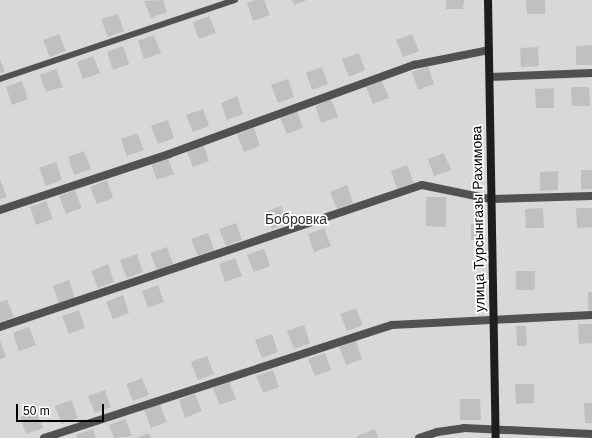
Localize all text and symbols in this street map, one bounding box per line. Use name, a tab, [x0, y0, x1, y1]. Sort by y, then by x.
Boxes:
street label: улица Турсынгазы Рахимова	[468, 126, 488, 312]
park label: Бобровка	[265, 211, 327, 227]
scale bar	[18, 396, 106, 422]
text: 50 m	[23, 404, 50, 418]

